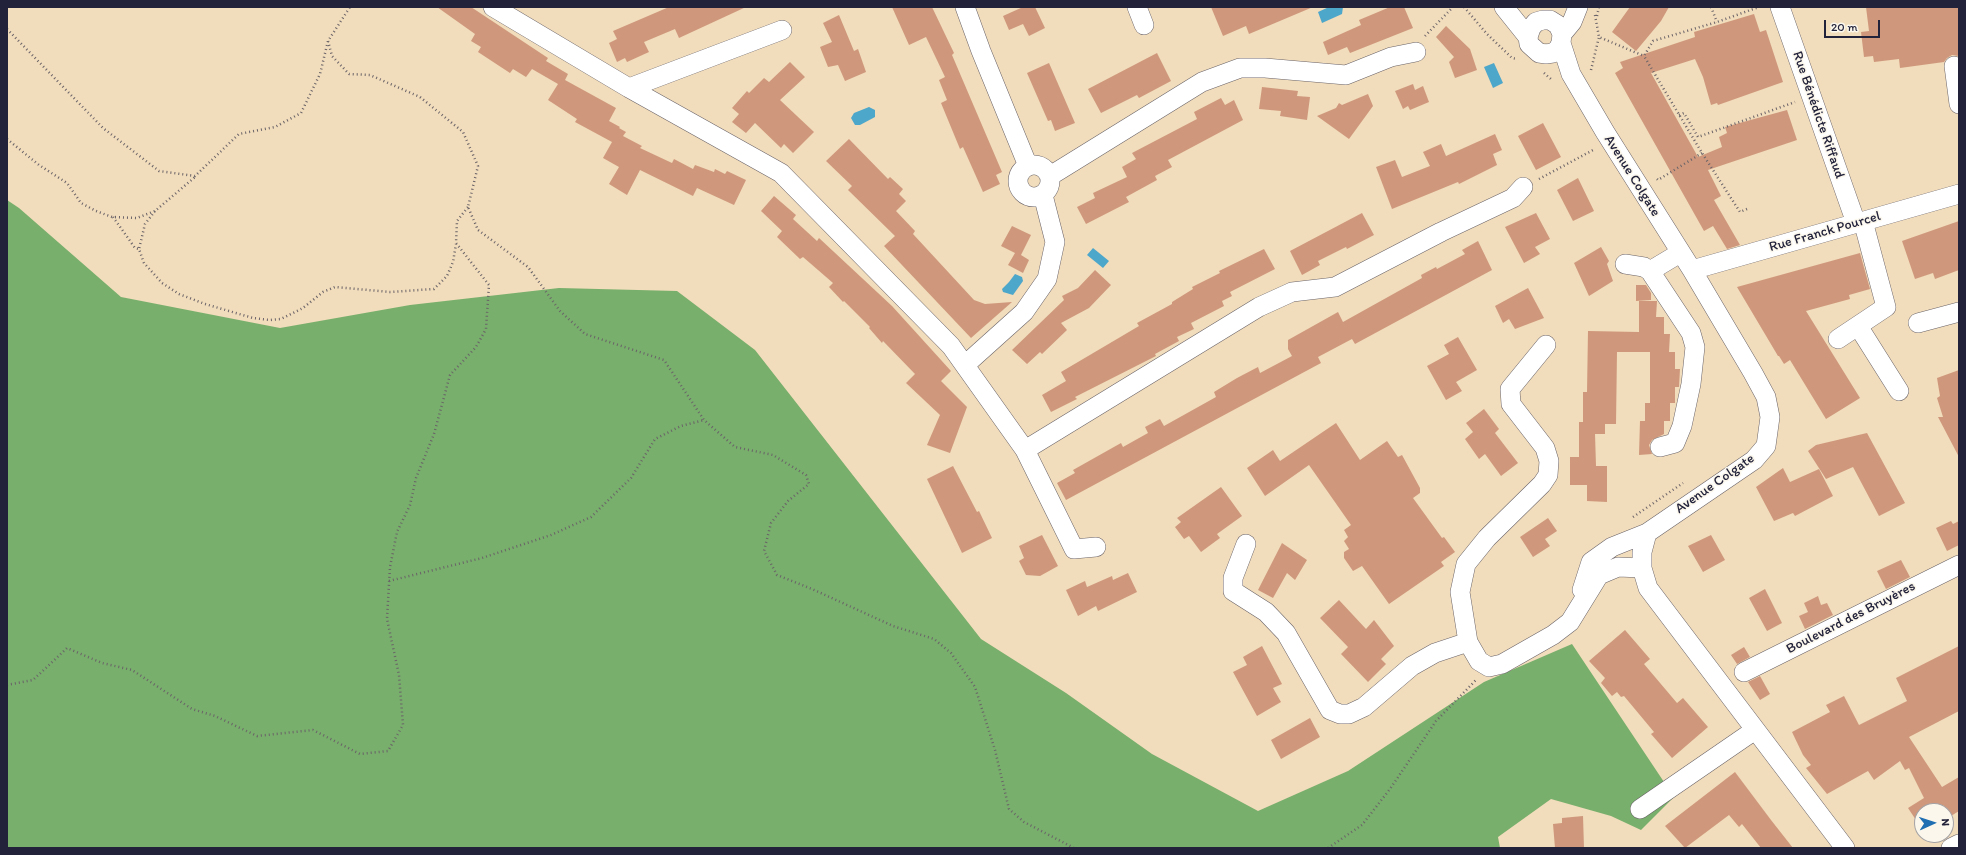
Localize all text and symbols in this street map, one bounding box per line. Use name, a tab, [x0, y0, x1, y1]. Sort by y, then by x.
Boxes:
scale bar	[1826, 12, 1882, 38]
text: 20 m	[1831, 20, 1858, 34]
street label: Rue Bénédicte Riffaud	[1788, 49, 1848, 181]
street label: Avenue Colgate	[1600, 132, 1664, 220]
street label: Rue Franck Pourcel	[1767, 208, 1883, 256]
street label: Avenue Colgate	[1672, 450, 1758, 518]
street label: Boulevard des Bruyères	[1784, 578, 1918, 658]
north arrow	[1914, 803, 1954, 843]
text: N	[1939, 818, 1952, 826]

